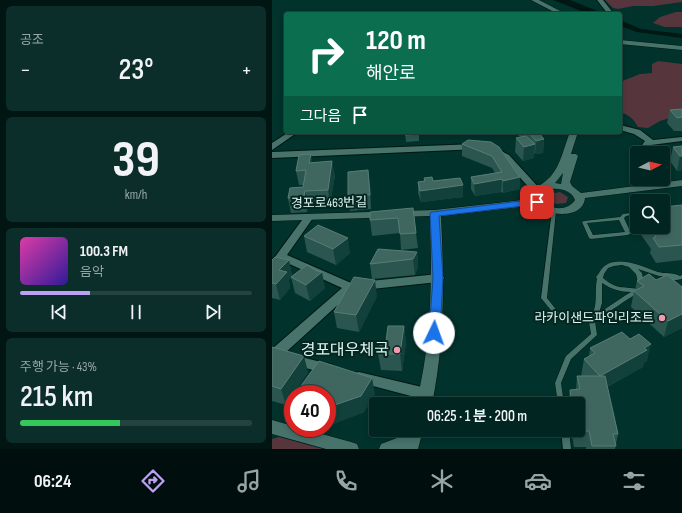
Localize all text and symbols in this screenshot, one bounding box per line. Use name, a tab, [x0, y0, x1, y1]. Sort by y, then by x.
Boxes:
text: 120 m	[366, 24, 426, 57]
icon: right	[300, 28, 352, 80]
text: 공조	[20, 32, 44, 48]
text: 23°	[118, 52, 154, 88]
text: −	[20, 57, 31, 84]
text: +	[241, 57, 252, 84]
text: 해안로	[366, 63, 416, 84]
icon: arrive	[349, 104, 371, 126]
text: 그다음	[300, 107, 341, 126]
text: 39	[112, 129, 160, 192]
north arrow	[630, 146, 670, 186]
map controls	[630, 146, 670, 234]
pin	[520, 185, 554, 219]
text: km/h	[125, 187, 147, 203]
icon: arrive	[526, 191, 548, 213]
street label: 경포로463번길	[291, 194, 367, 212]
button: search	[630, 194, 670, 234]
text: 100.3 FM	[80, 242, 128, 261]
text: 음악	[80, 264, 104, 280]
icon: previous	[48, 301, 70, 323]
icon: pause	[125, 301, 147, 323]
icon: next	[202, 301, 224, 323]
place label: 라카이샌드파인리조트	[534, 310, 654, 326]
position arrow	[413, 312, 455, 354]
marker: 라카이샌드파인리조트	[657, 313, 667, 323]
place label: 경포대우체국	[301, 341, 389, 360]
marker: 경포대우체국	[392, 345, 402, 355]
text: 주행 가능 · 43%	[20, 359, 97, 375]
text: 215 km	[20, 379, 93, 415]
speed limit sign: 40	[284, 385, 336, 437]
text: 06:25 · 1 분 · 200 m	[427, 407, 527, 426]
icon: directions	[139, 467, 167, 495]
icon: music	[235, 467, 263, 495]
icon: phone	[332, 467, 360, 495]
icon: climate	[428, 467, 456, 495]
icon: car	[524, 467, 552, 495]
icon: filters	[620, 467, 648, 495]
text: 06:24	[34, 471, 71, 492]

